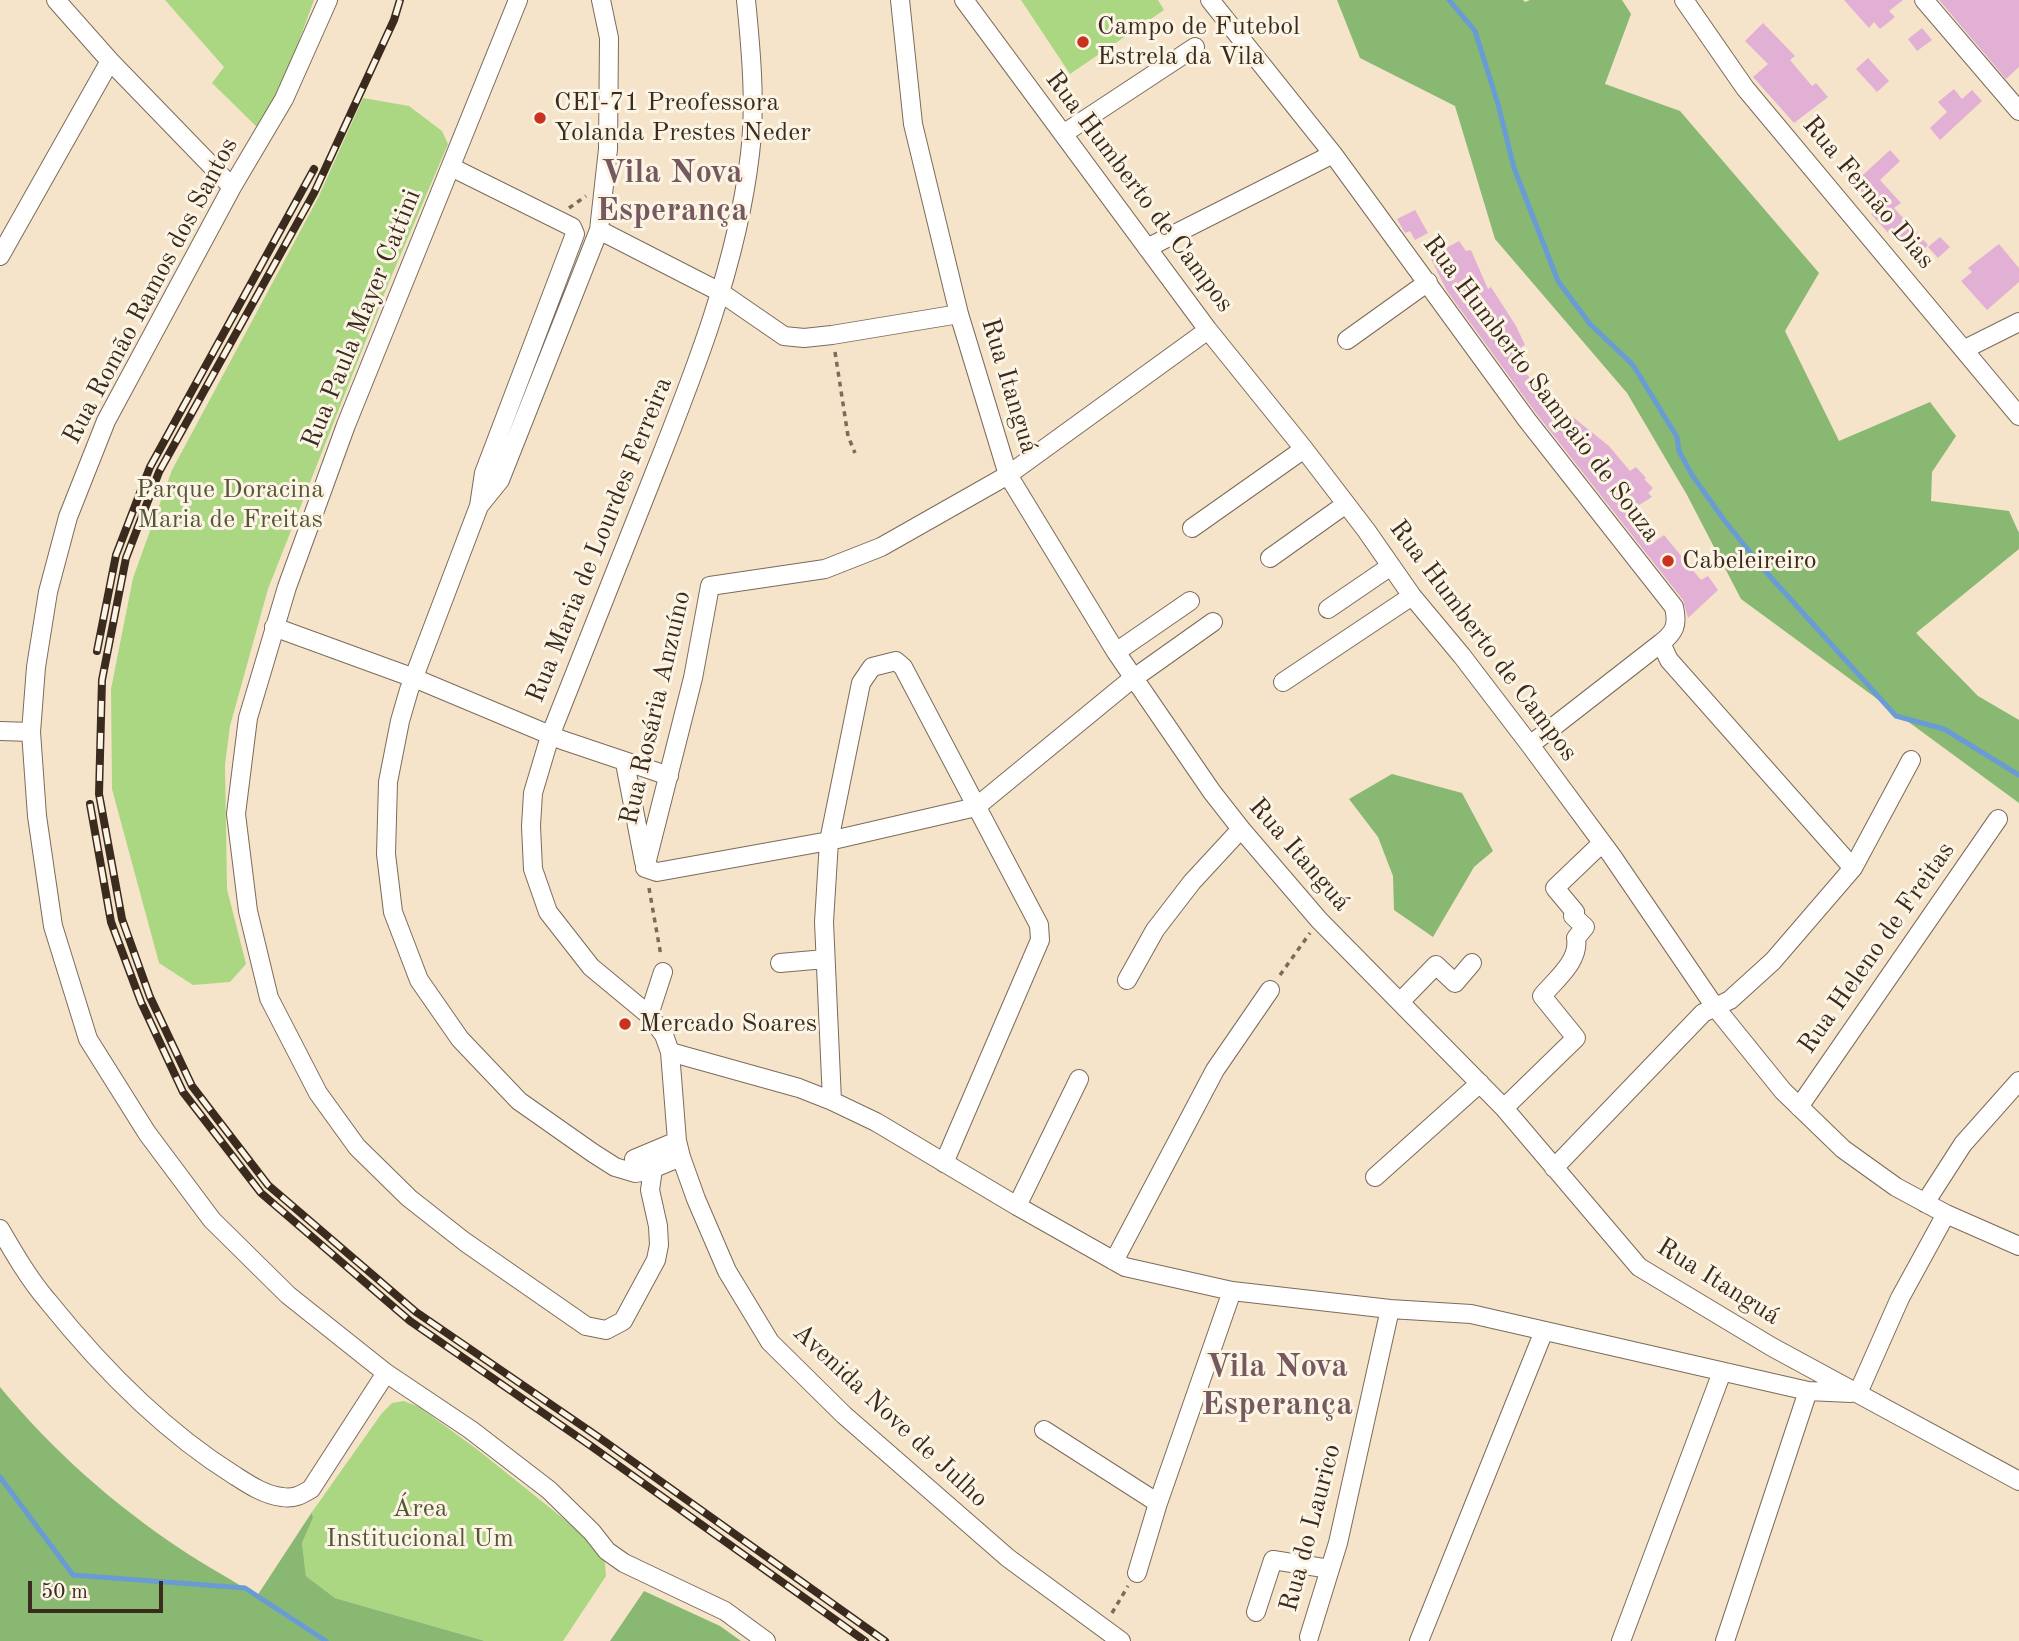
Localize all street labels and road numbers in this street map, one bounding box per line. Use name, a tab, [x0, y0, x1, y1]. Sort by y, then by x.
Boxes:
street label: Rua Humberto de Campos	[1038, 65, 1240, 319]
street label: Rua Fernão Dias	[1795, 110, 1941, 276]
street label: Rua Romão Ramos dos Santos	[57, 132, 245, 450]
street label: Rua Paula Mayer Cattini	[296, 185, 428, 453]
street label: Rua Humberto Sampaio de Souza	[1415, 229, 1667, 549]
street label: Rua Itanguá	[974, 315, 1044, 457]
street label: Rua Maria de Lourdes Ferreira	[520, 373, 680, 707]
street label: Rua Humberto de Campos	[1382, 514, 1584, 768]
street label: Rua Rosária Anzuíno	[614, 588, 698, 828]
street label: Rua Itanguá	[1241, 792, 1357, 918]
street label: Rua Heleno de Freitas	[1792, 836, 1962, 1060]
street label: Rua Itanguá	[1651, 1232, 1785, 1332]
street label: Avenida Nove de Julho	[786, 1317, 994, 1515]
street label: Rua do Laurico	[1274, 1441, 1348, 1615]

